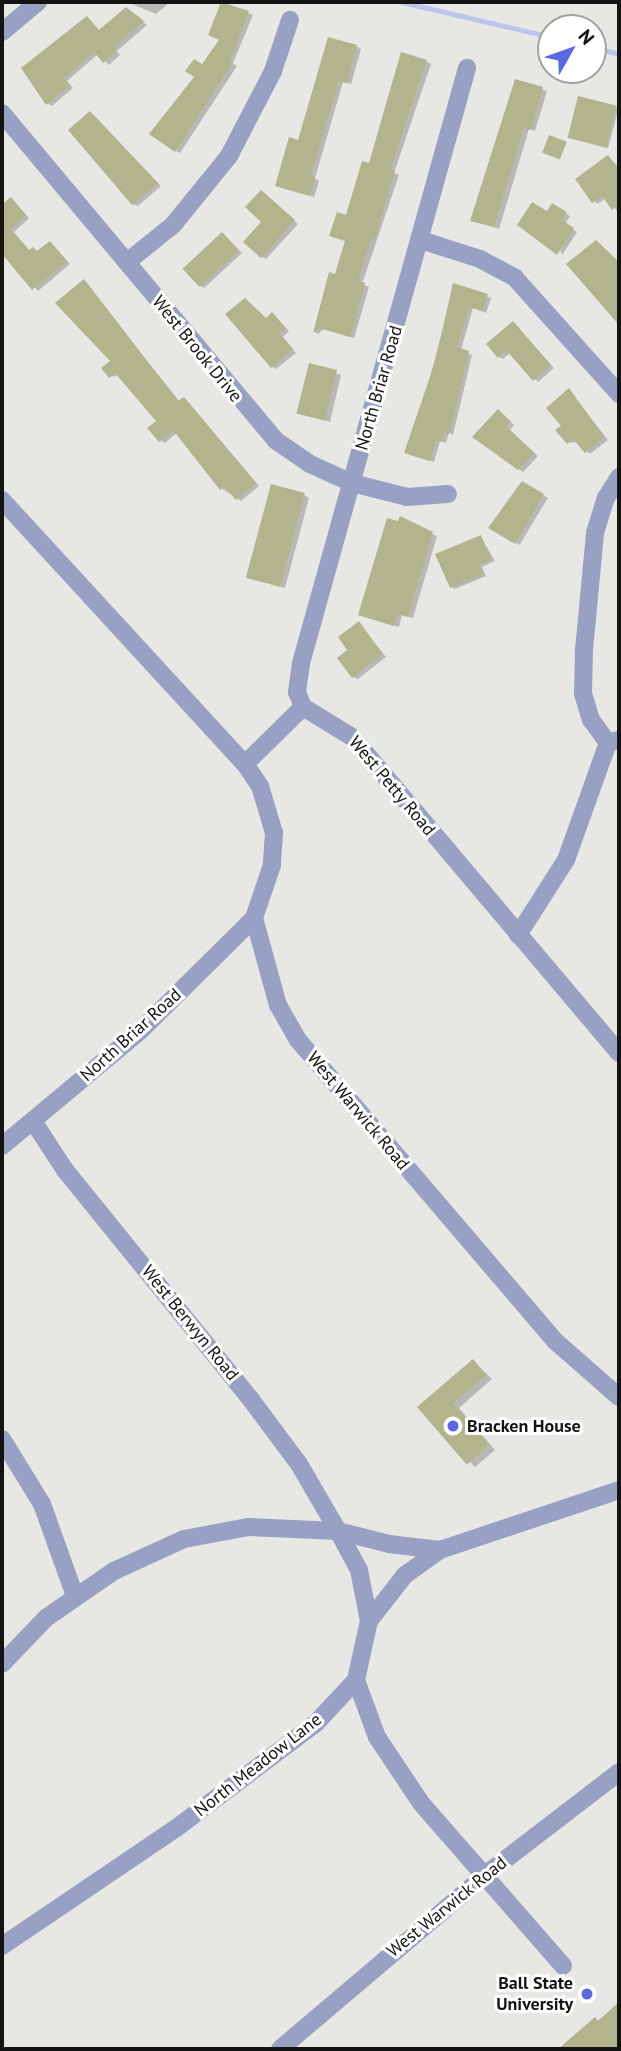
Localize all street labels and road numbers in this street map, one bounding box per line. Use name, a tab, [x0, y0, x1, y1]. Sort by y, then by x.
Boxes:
street label: West Brook Drive	[147, 291, 247, 407]
street label: North Briar Road	[351, 323, 407, 453]
street label: West Petty Road	[344, 732, 440, 840]
street label: North Briar Road	[76, 984, 186, 1086]
street label: West Warwick Road	[302, 1047, 414, 1175]
street label: West Berwyn Road	[137, 1261, 243, 1385]
street label: North Meadow Lane	[190, 1709, 326, 1821]
street label: West Warwick Road	[382, 1852, 512, 1962]

